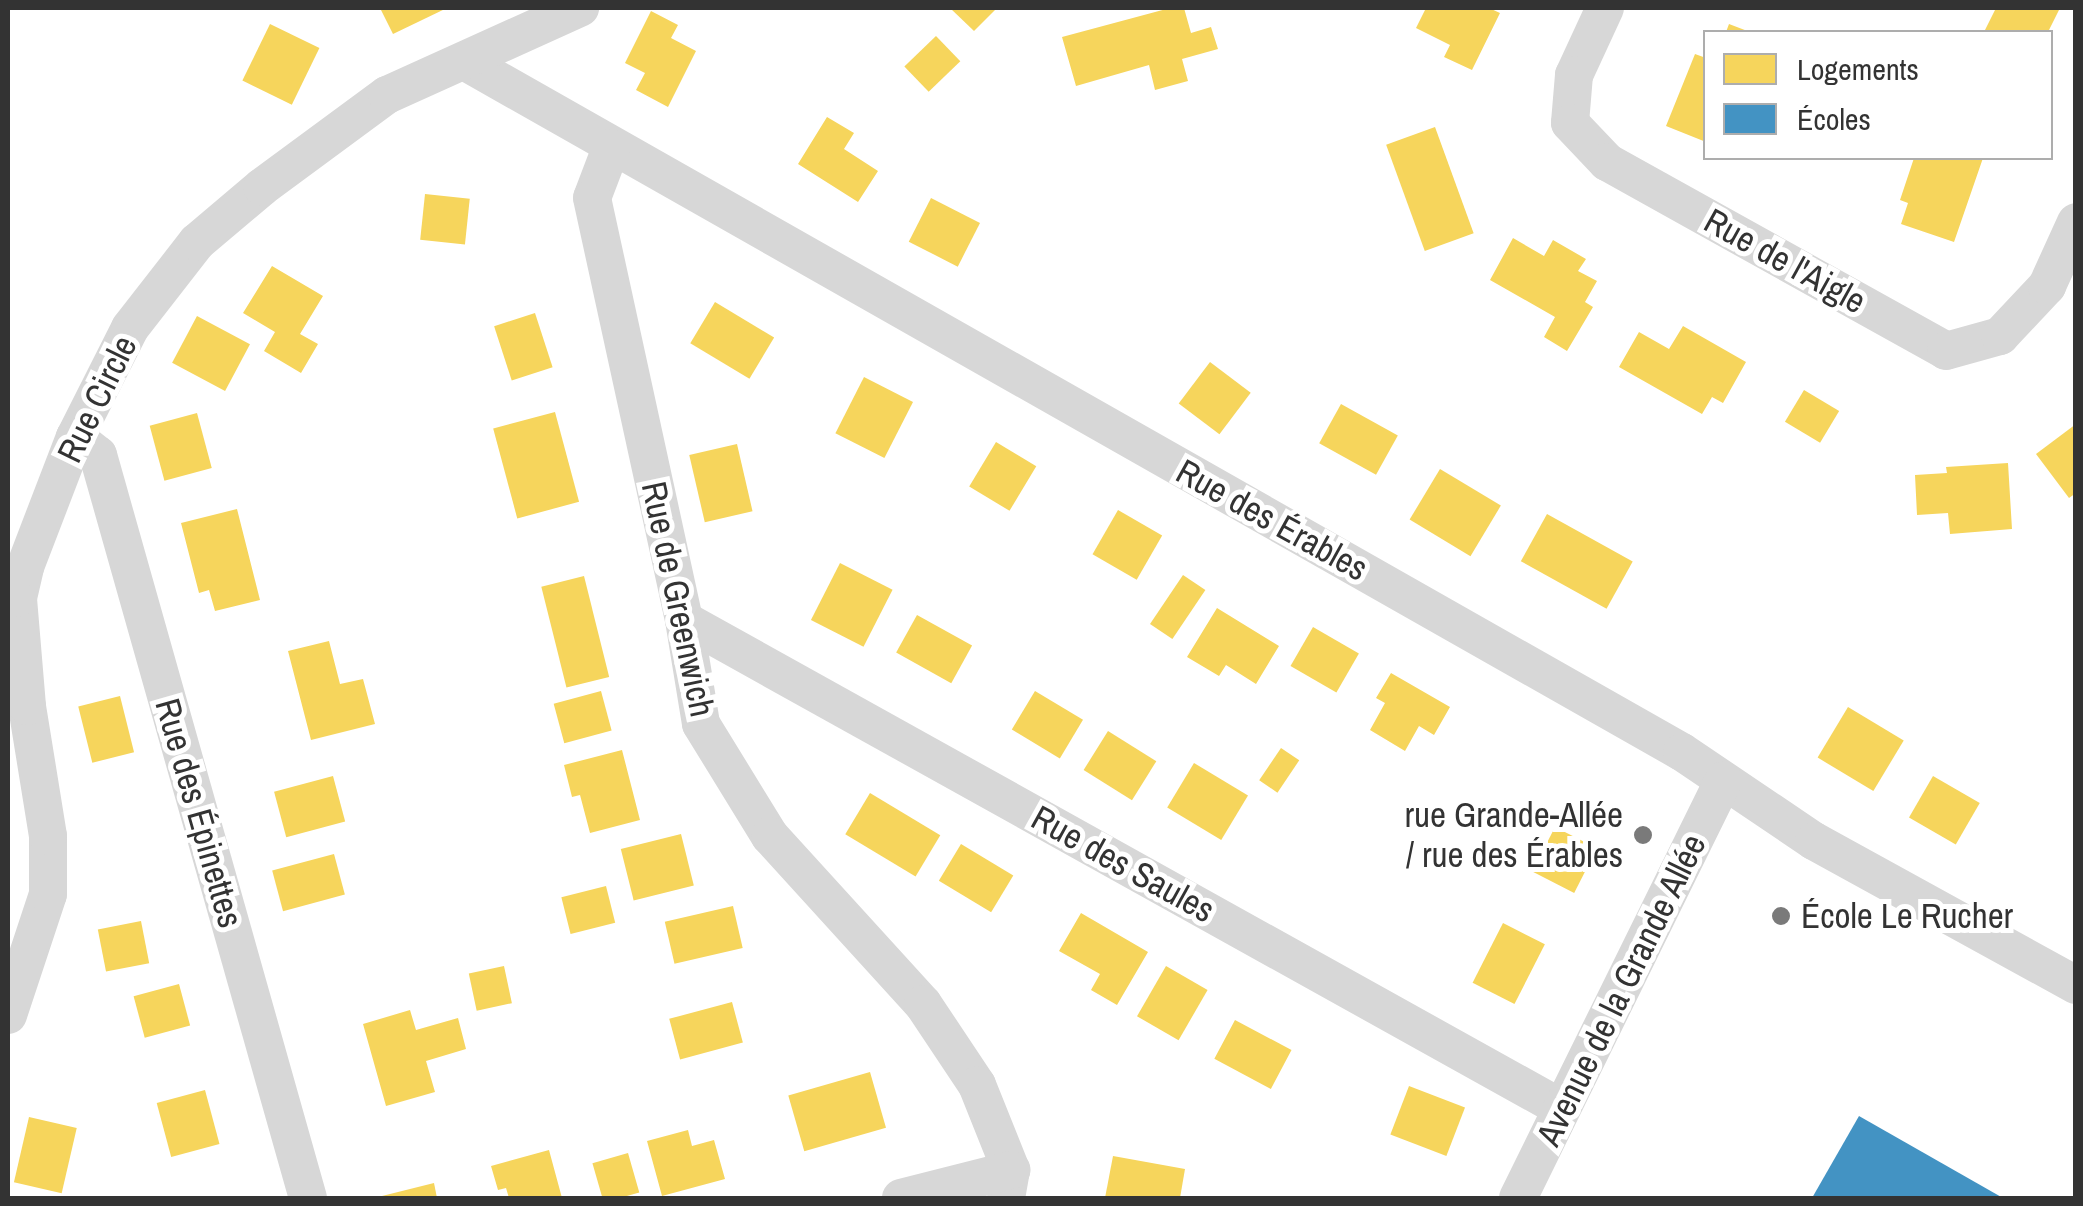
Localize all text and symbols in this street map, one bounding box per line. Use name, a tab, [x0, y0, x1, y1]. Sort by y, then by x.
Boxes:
legend	[1703, 30, 2053, 160]
text: Logements	[1797, 49, 1919, 89]
text: Écoles	[1797, 99, 1871, 139]
street label: Rue de l'Aigle	[1697, 200, 1873, 322]
street label: Rue Circle	[48, 329, 146, 469]
street label: Rue des Érables	[1169, 450, 1375, 590]
street label: Rue de Greenwich	[633, 478, 723, 720]
street label: Rue des Épinettes	[146, 694, 252, 932]
place label: rue Grande-Allée / rue des Érables	[1404, 794, 1623, 876]
street label: Rue des Saules	[1024, 797, 1222, 931]
marker: rue Grande-Allée / rue des Érables	[1632, 824, 1654, 846]
street label: Avenue de la Grande Allée	[1527, 827, 1715, 1153]
place label: École Le Rucher	[1801, 895, 2013, 937]
marker: École Le Rucher	[1770, 905, 1792, 927]

